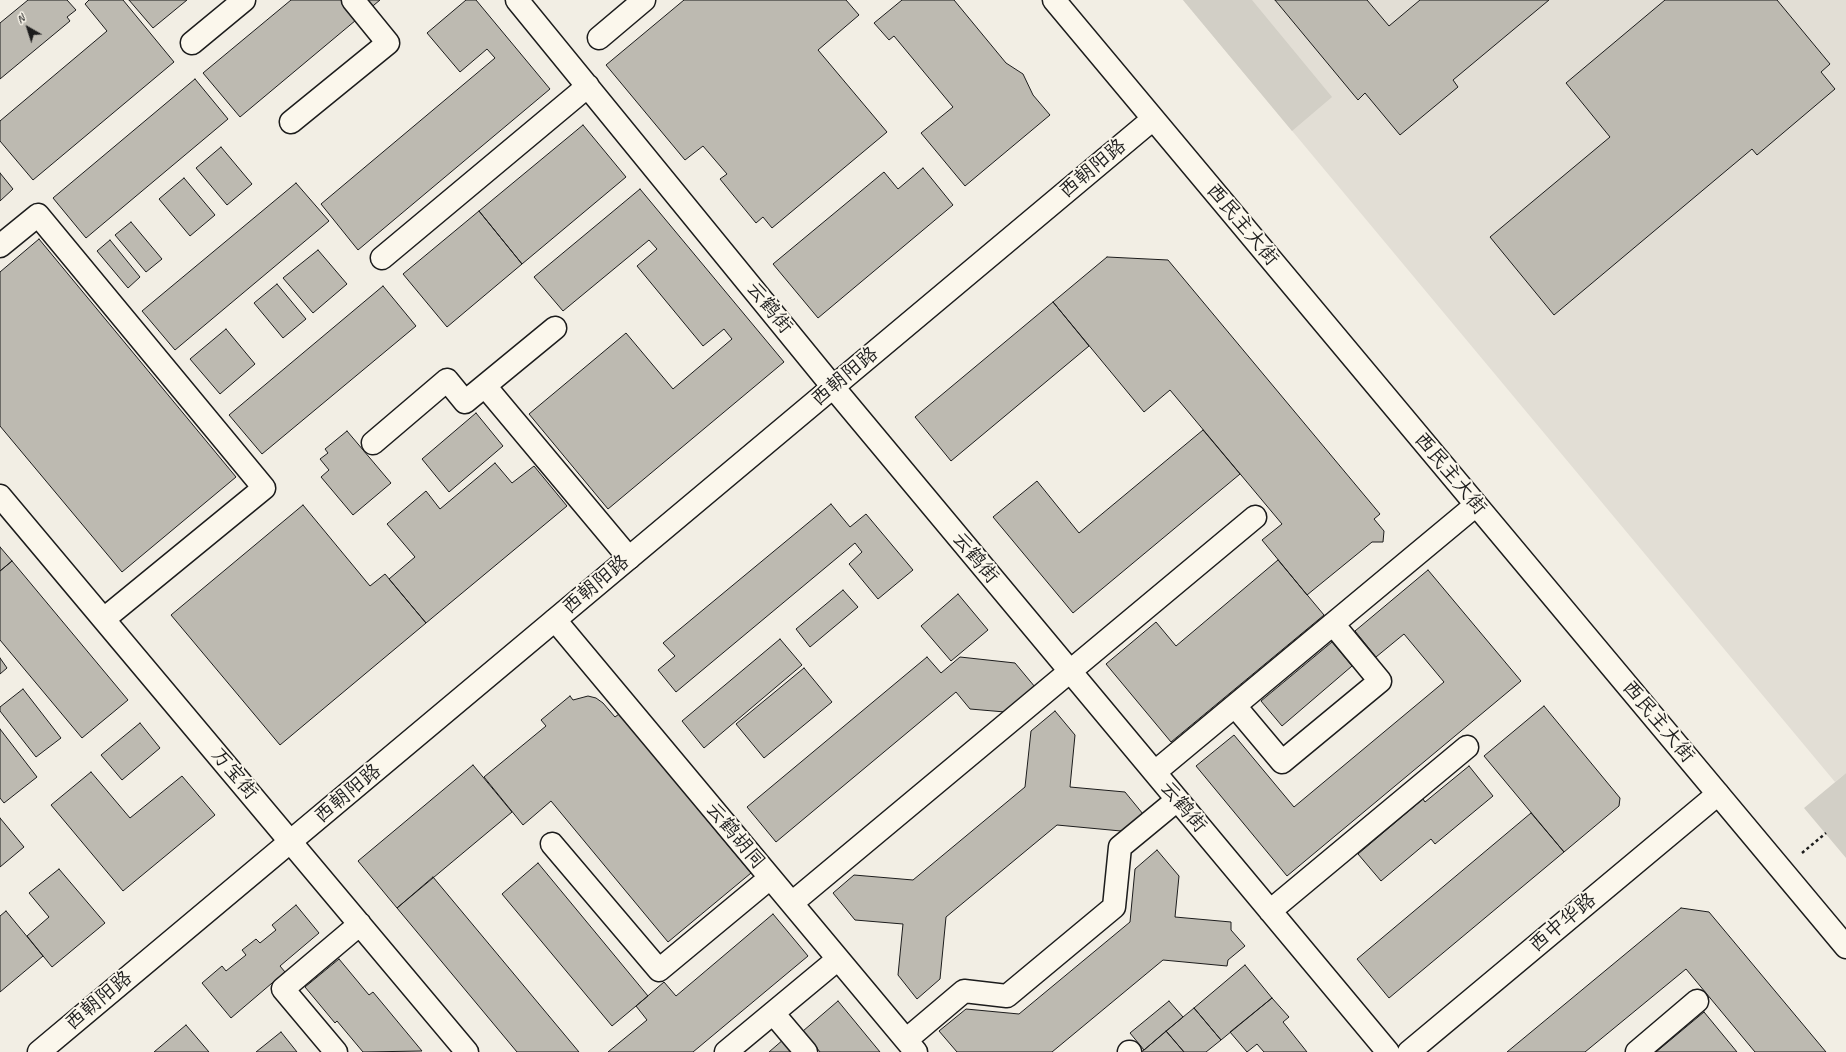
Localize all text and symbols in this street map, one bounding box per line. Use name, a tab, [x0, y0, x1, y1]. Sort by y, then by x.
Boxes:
north arrow	[8, 8, 48, 48]
text: N	[13, 11, 28, 26]
street label: 西朝阳路	[1055, 134, 1131, 204]
street label: 西民主大街	[1201, 179, 1283, 271]
street label: 云鹤街	[741, 277, 797, 339]
street label: 西朝阳路	[807, 342, 883, 412]
street label: 西民主大街	[1409, 428, 1491, 520]
street label: 云鹤街	[947, 527, 1003, 589]
street label: 西朝阳路	[558, 550, 634, 620]
street label: 西民主大街	[1617, 676, 1699, 768]
street label: 万宝街	[206, 743, 262, 805]
street label: 西朝阳路	[310, 759, 386, 829]
street label: 云鹤街	[1155, 776, 1211, 838]
street label: 云鹤胡同	[700, 798, 770, 874]
street label: 西中华路	[1525, 888, 1601, 958]
street label: 西朝阳路	[61, 966, 137, 1036]

